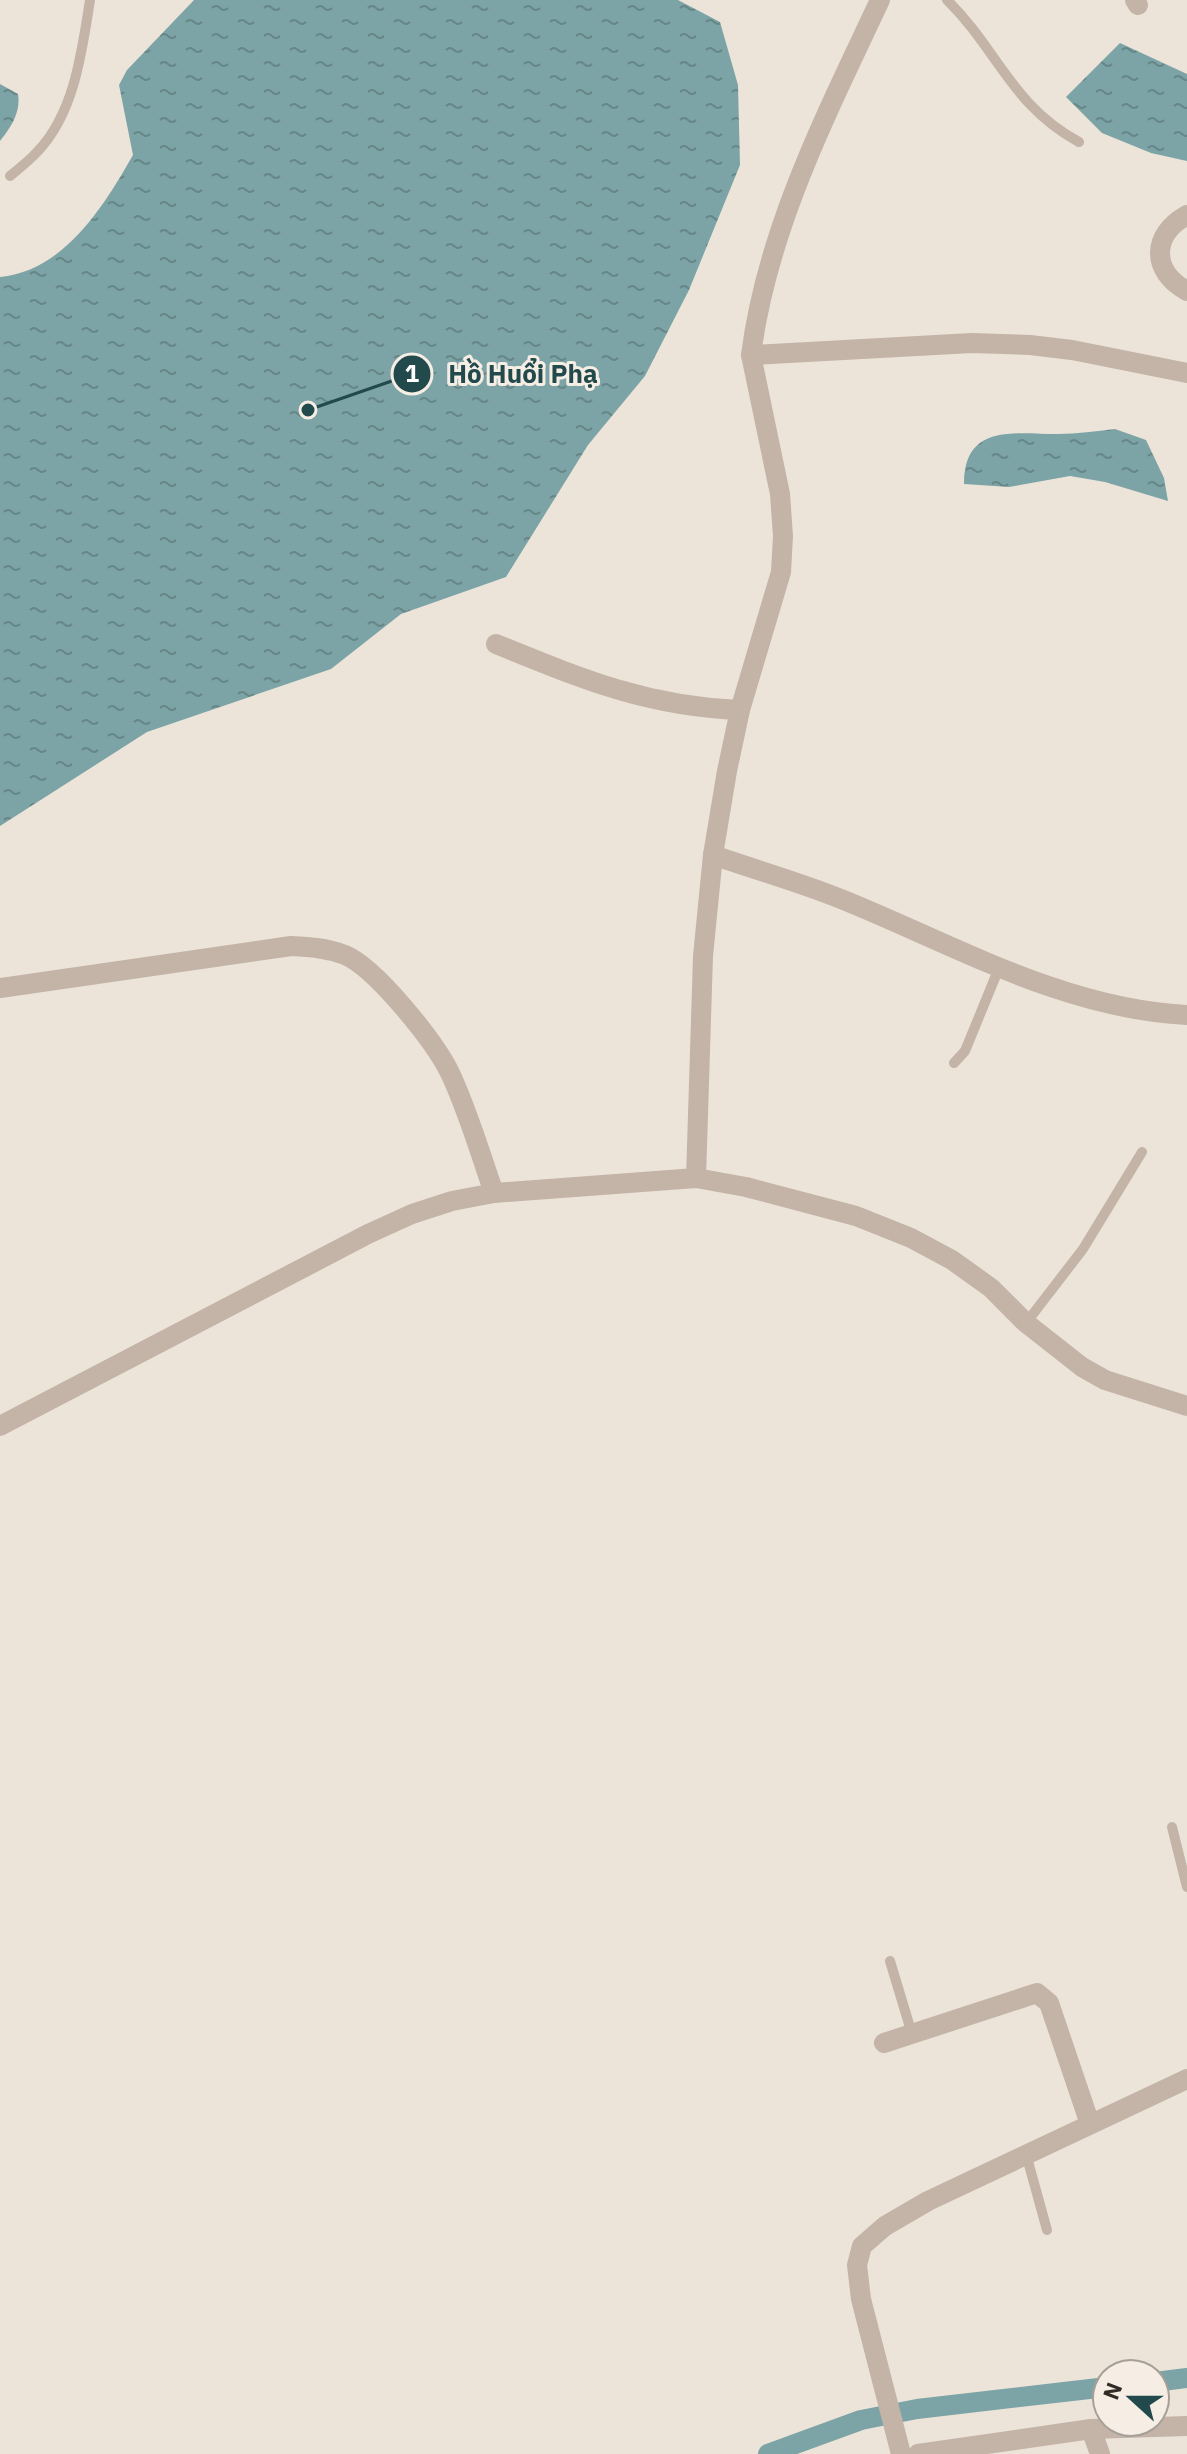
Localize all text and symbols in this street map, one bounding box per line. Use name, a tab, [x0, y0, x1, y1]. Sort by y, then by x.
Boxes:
callout: Hồ Huổi Phạ	[392, 349, 614, 399]
text: Hồ Huổi Phạ	[448, 356, 598, 390]
text: 1	[405, 357, 419, 389]
north arrow	[1091, 2358, 1171, 2438]
text: N	[1095, 2378, 1128, 2403]

